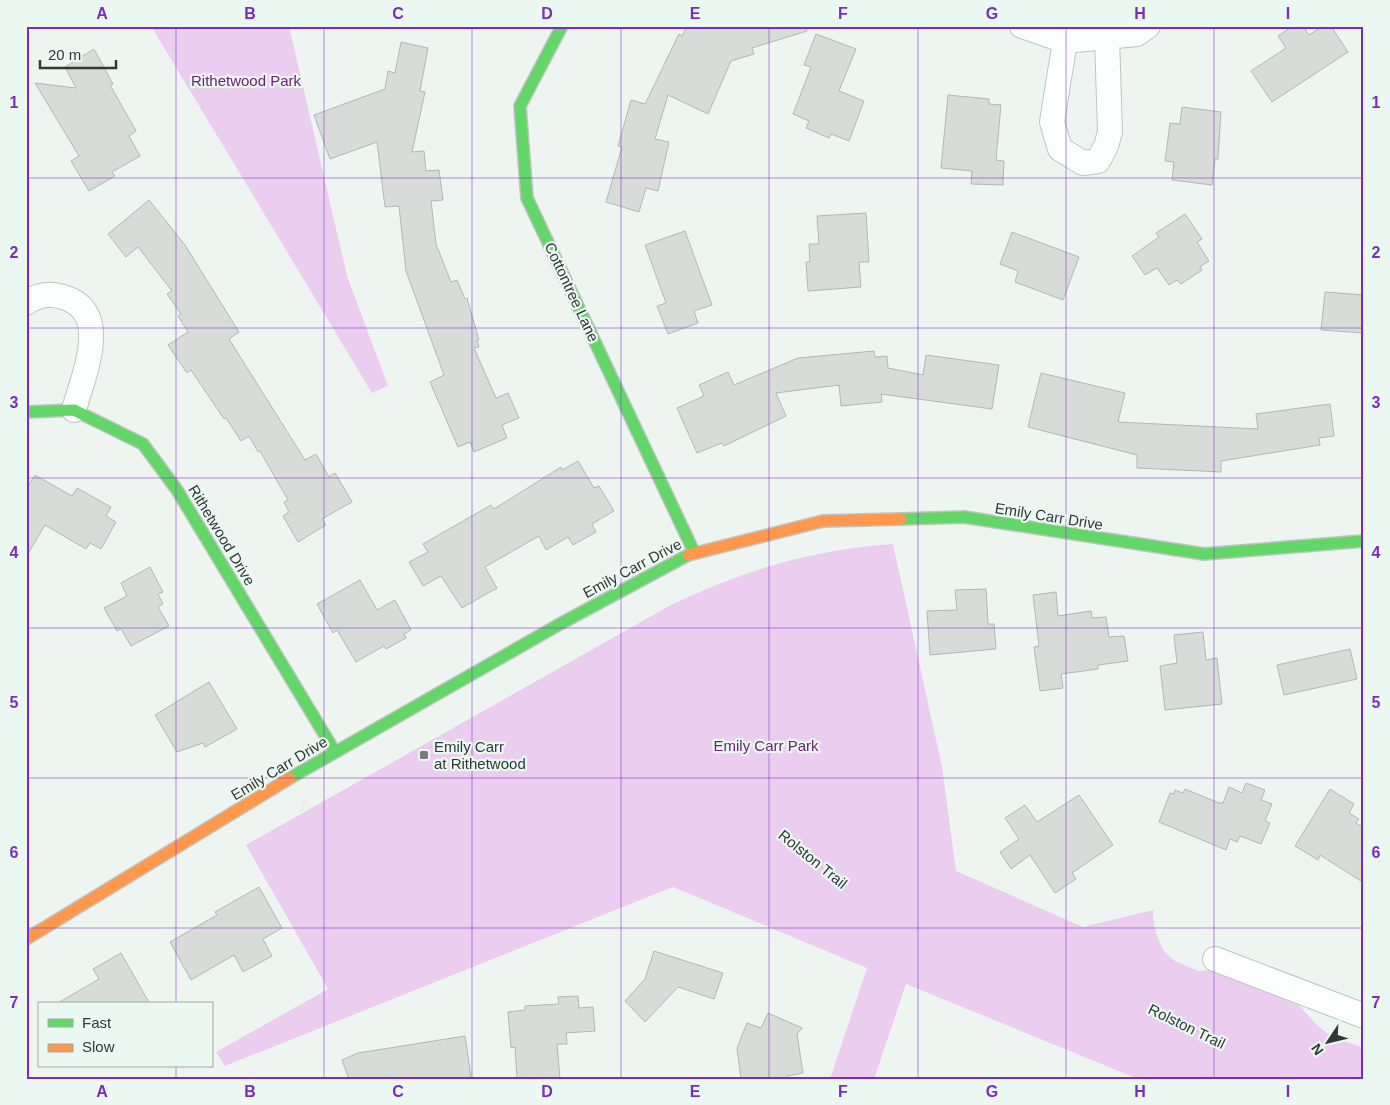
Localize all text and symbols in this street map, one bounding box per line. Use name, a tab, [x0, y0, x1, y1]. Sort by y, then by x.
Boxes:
text: A	[96, 5, 108, 22]
text: B	[244, 5, 256, 22]
text: C	[392, 5, 404, 22]
text: D	[541, 5, 553, 22]
text: E	[690, 5, 701, 22]
text: F	[838, 5, 848, 22]
text: G	[986, 5, 998, 22]
text: H	[1134, 5, 1146, 22]
text: I	[1286, 5, 1290, 22]
scale bar	[40, 38, 116, 70]
text: 20 m	[48, 46, 81, 63]
park label: Rithetwood Park	[191, 72, 302, 89]
text: 1	[10, 94, 19, 111]
text: 1	[1372, 94, 1381, 111]
street label: Cottontree Lane	[542, 240, 602, 344]
text: 2	[10, 244, 19, 261]
text: 2	[1372, 244, 1381, 261]
text: 3	[10, 394, 19, 411]
text: 3	[1372, 394, 1381, 411]
street label: Rithetwood Drive	[185, 482, 259, 588]
street label: Emily Carr Drive	[994, 499, 1104, 533]
street label: Emily Carr Drive	[580, 535, 684, 601]
text: 4	[10, 544, 19, 561]
text: 4	[1372, 544, 1381, 561]
text: 5	[10, 694, 19, 711]
text: 5	[1372, 694, 1381, 711]
street label: Emily Carr Drive	[228, 733, 330, 803]
park label: Emily Carr Park	[713, 737, 819, 754]
place label: Emily Carr at Rithetwood	[434, 738, 526, 772]
marker: Emily Carr at Rithetwood	[418, 749, 430, 761]
street label: Rolston Trail	[775, 826, 851, 892]
text: 6	[10, 844, 19, 861]
text: 6	[1372, 844, 1381, 861]
text: 7	[10, 994, 19, 1011]
text: 7	[1372, 994, 1381, 1011]
street label: Rolston Trail	[1146, 1000, 1228, 1052]
legend	[38, 1002, 212, 1068]
text: Fast	[82, 1014, 112, 1031]
north arrow	[1302, 1018, 1352, 1068]
text: Slow	[82, 1038, 115, 1055]
text: N	[1308, 1041, 1327, 1058]
text: A	[96, 1083, 108, 1100]
text: B	[244, 1083, 256, 1100]
text: C	[392, 1083, 404, 1100]
text: D	[541, 1083, 553, 1100]
text: E	[690, 1083, 701, 1100]
text: F	[838, 1083, 848, 1100]
text: G	[986, 1083, 998, 1100]
text: H	[1134, 1083, 1146, 1100]
text: I	[1286, 1083, 1290, 1100]

